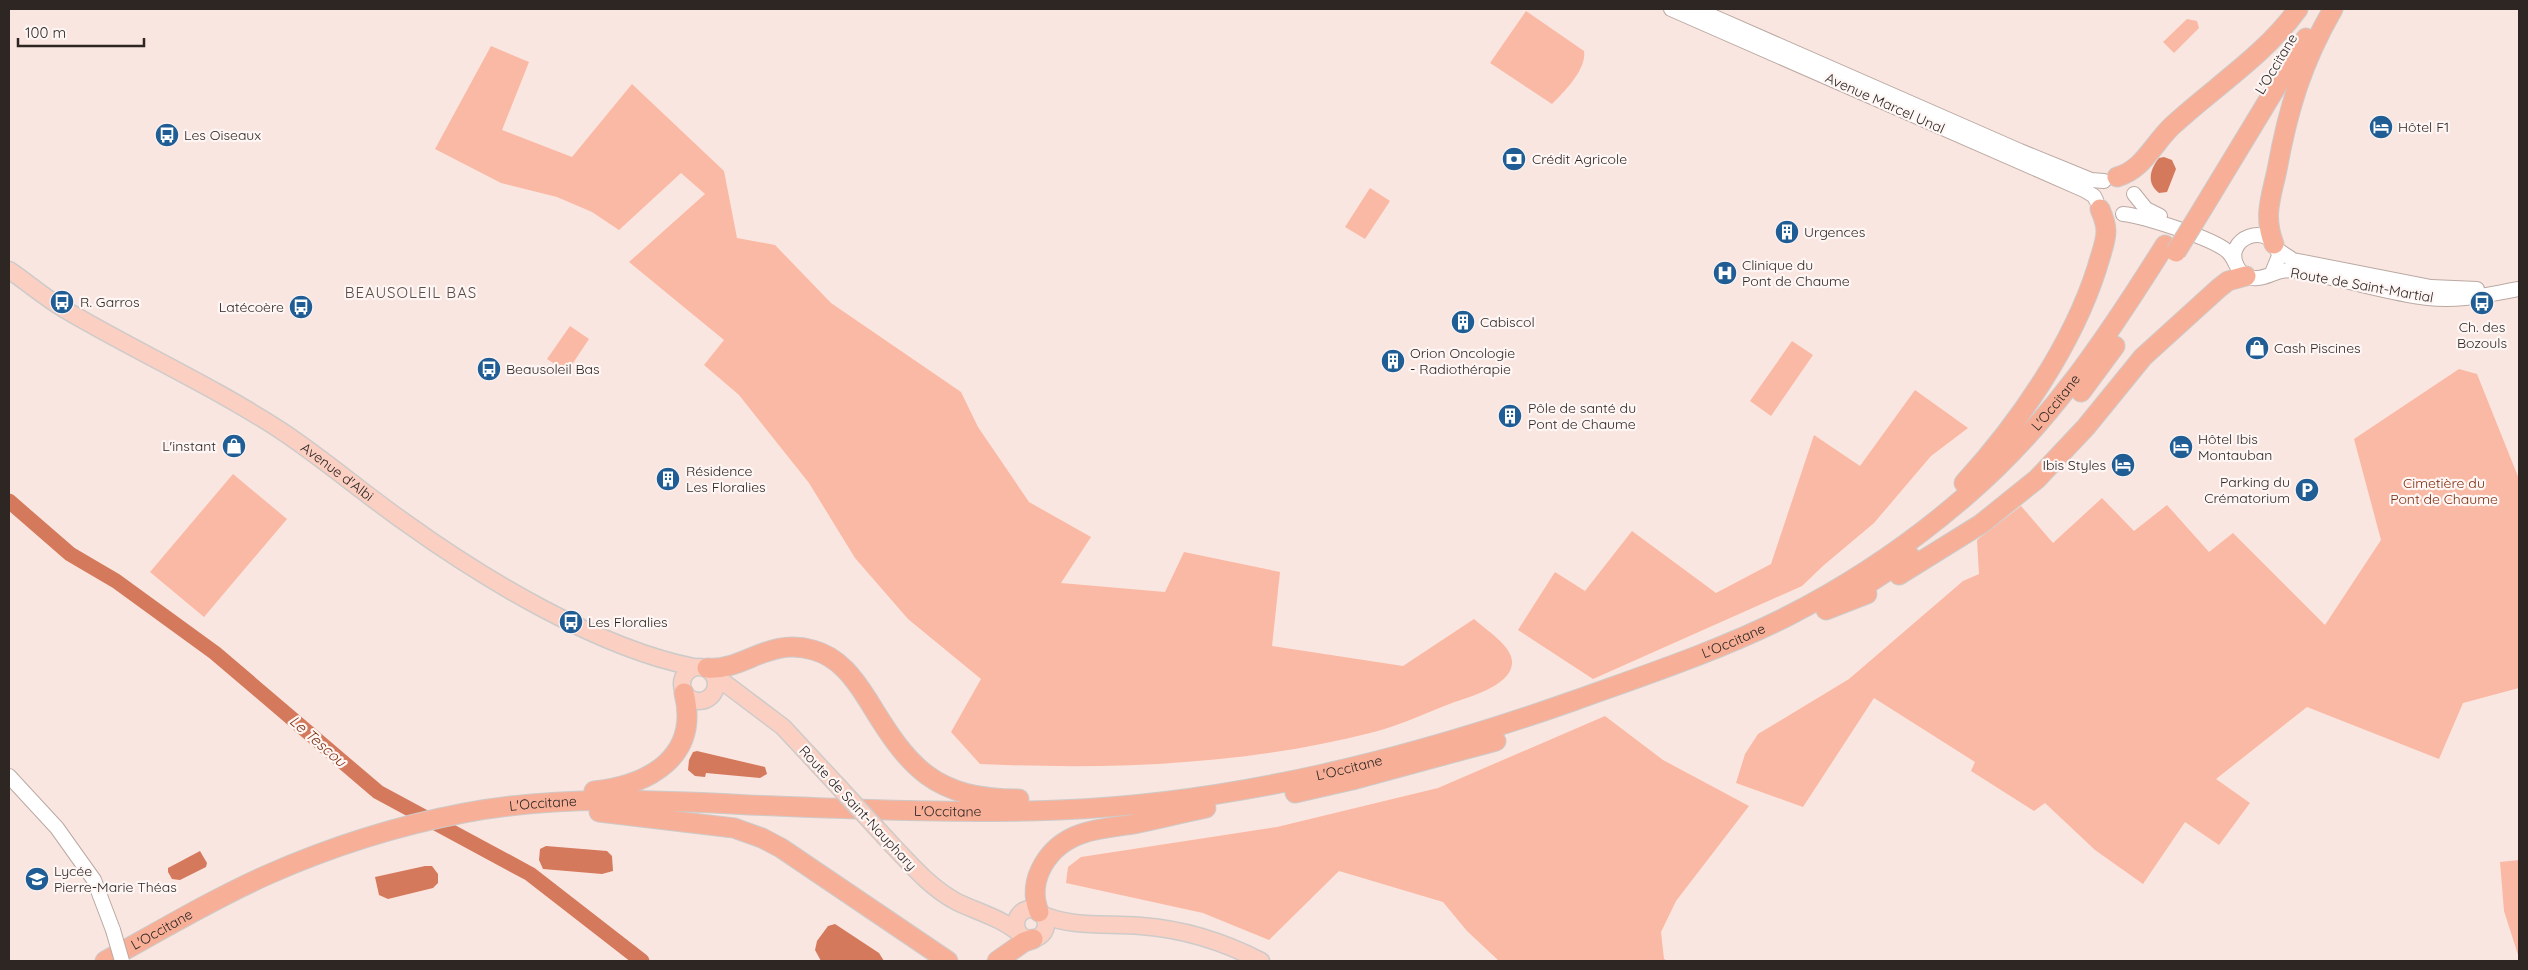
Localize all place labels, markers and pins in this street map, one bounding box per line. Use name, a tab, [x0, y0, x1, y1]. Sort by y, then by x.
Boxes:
hotel icon: Hôtel F1	[2368, 114, 2394, 140]
place label: Hôtel F1	[2398, 118, 2449, 136]
bus stop icon: Les Oiseaux	[154, 122, 180, 148]
place label: Les Oiseaux	[184, 126, 261, 144]
bank icon: Crédit Agricole	[1501, 146, 1527, 172]
place label: Crédit Agricole	[1532, 150, 1627, 168]
building icon: Urgences	[1774, 219, 1800, 245]
place label: Urgences	[1804, 223, 1865, 241]
place label: Clinique du Pont de Chaume	[1742, 256, 1850, 290]
hospital icon: Clinique du Pont de Chaume	[1712, 260, 1738, 286]
bus stop icon: R. Garros	[49, 289, 75, 315]
bus stop icon: Ch. des Bozouls	[2469, 290, 2495, 316]
place label: R. Garros	[80, 293, 140, 311]
bus stop icon: Latécoère	[288, 294, 314, 320]
place label: Latécoère	[219, 298, 284, 316]
building icon: Cabiscol	[1450, 309, 1476, 335]
place label: Cabiscol	[1480, 313, 1535, 331]
place label: Ch. des Bozouls	[2457, 318, 2507, 352]
shop icon: Cash Piscines	[2244, 335, 2270, 361]
place label: Cash Piscines	[2274, 339, 2361, 357]
place label: Orion Oncologie - Radiothérapie	[1410, 344, 1515, 378]
building icon: Orion Oncologie - Radiothérapie	[1380, 348, 1406, 374]
bus stop icon: Beausoleil Bas	[476, 356, 502, 382]
place label: Beausoleil Bas	[506, 360, 600, 378]
place label: Pôle de santé du Pont de Chaume	[1528, 399, 1636, 433]
building icon: Pôle de santé du Pont de Chaume	[1497, 403, 1523, 429]
place label: Hôtel Ibis Montauban	[2198, 430, 2272, 464]
shop icon: L'instant	[221, 433, 247, 459]
hotel icon: Hôtel Ibis Montauban	[2168, 434, 2194, 460]
place label: L'instant	[162, 437, 216, 455]
hotel icon: Ibis Styles	[2110, 452, 2136, 478]
place label: Ibis Styles	[2043, 456, 2106, 474]
place label: Résidence Les Floralies	[686, 462, 766, 496]
building icon: Résidence Les Floralies	[655, 466, 681, 492]
place label: Parking du Crématorium	[2204, 473, 2290, 507]
parking icon: Parking du Crématorium	[2294, 477, 2320, 503]
bus stop icon: Les Floralies	[558, 609, 584, 635]
place label: Les Floralies	[588, 613, 668, 631]
place label: Lycée Pierre-Marie Théas	[54, 862, 177, 896]
school or university icon: Lycée Pierre-Marie Théas	[24, 866, 50, 892]

